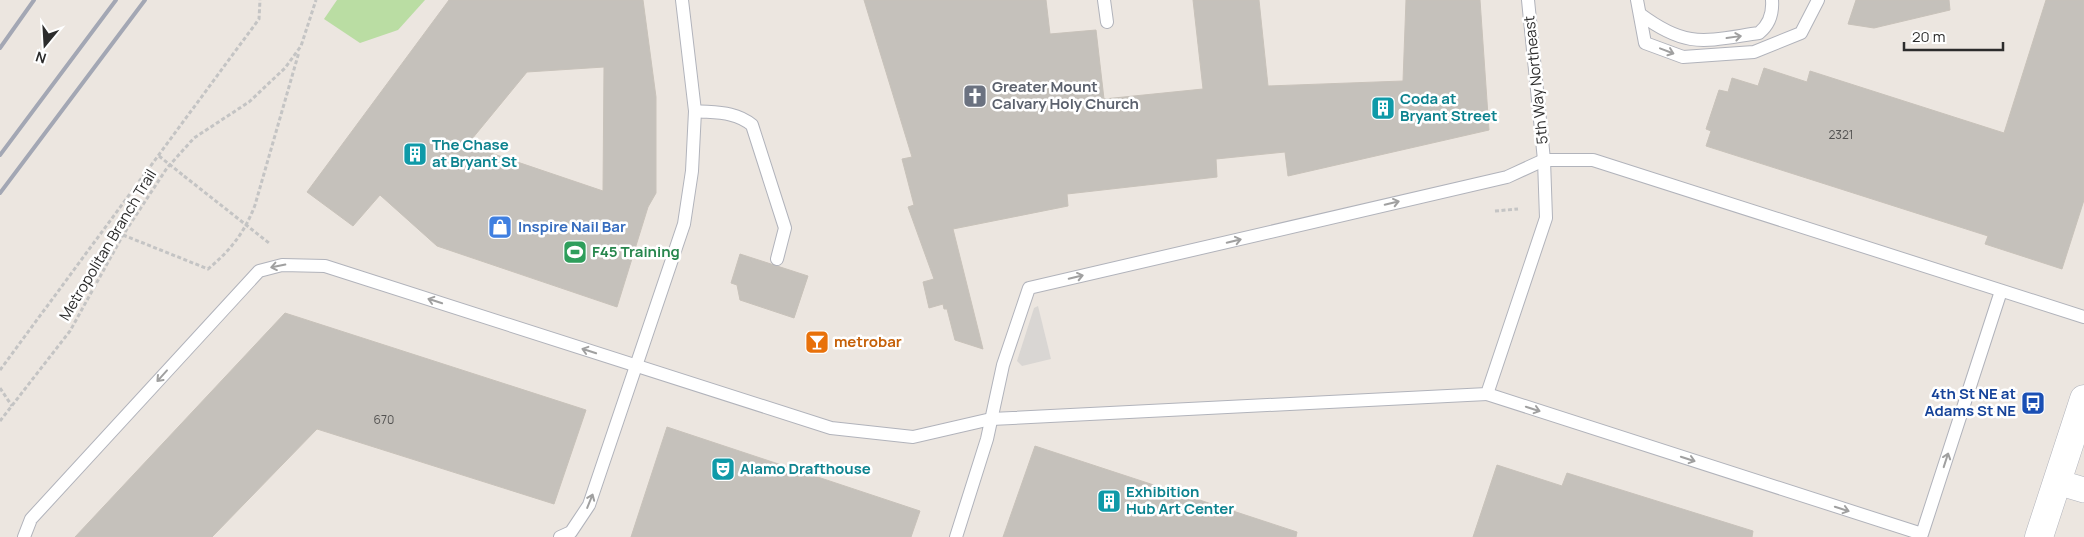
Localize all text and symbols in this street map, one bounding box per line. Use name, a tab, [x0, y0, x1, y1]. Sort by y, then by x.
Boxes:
street label: 5th Way Northeast	[1518, 15, 1553, 145]
north arrow	[20, 20, 70, 70]
scale bar	[1904, 20, 2003, 52]
text: 20 m	[1912, 26, 1945, 47]
one-way arrow	[1725, 31, 1741, 41]
text: N	[33, 47, 49, 68]
one-way arrow	[1658, 47, 1674, 56]
place label: Greater Mount Calvary Holy Church	[992, 76, 1139, 114]
church icon: Greater Mount Calvary Holy Church	[962, 83, 988, 109]
place label: Coda at Bryant Street	[1400, 88, 1498, 126]
building icon: Coda at Bryant Street	[1370, 95, 1396, 121]
house number: 2321	[1829, 126, 1854, 143]
place label: The Chase at Bryant St	[432, 134, 517, 172]
building icon: The Chase at Bryant St	[402, 141, 428, 167]
street label: Metropolitan Branch Trail	[54, 165, 161, 324]
one-way arrow	[1384, 198, 1400, 207]
shop icon: Inspire Nail Bar	[487, 214, 513, 240]
place label: Inspire Nail Bar	[518, 216, 626, 237]
one-way arrow	[1226, 235, 1242, 245]
sports icon: F45 Training	[562, 239, 588, 265]
place label: F45 Training	[592, 241, 680, 262]
one-way arrow	[270, 262, 286, 272]
one-way arrow	[1068, 272, 1084, 281]
one-way arrow	[427, 296, 443, 306]
bar icon: metrobar	[804, 329, 830, 355]
place label: metrobar	[834, 331, 902, 352]
one-way arrow	[582, 345, 598, 355]
one-way arrow	[157, 370, 168, 383]
place label: 4th St NE at Adams St NE	[1925, 383, 2016, 421]
bus stop icon: 4th St NE at Adams St NE	[2020, 390, 2046, 416]
one-way arrow	[1525, 405, 1540, 414]
house number: 670	[374, 411, 394, 428]
one-way arrow	[1942, 452, 1951, 468]
one-way arrow	[1679, 455, 1695, 464]
theatre icon: Alamo Drafthouse	[710, 456, 736, 482]
place label: Alamo Drafthouse	[740, 458, 871, 479]
place label: Exhibition Hub Art Center	[1126, 481, 1234, 519]
building icon: Exhibition Hub Art Center	[1096, 488, 1122, 514]
one-way arrow	[586, 494, 595, 509]
one-way arrow	[1834, 504, 1850, 514]

